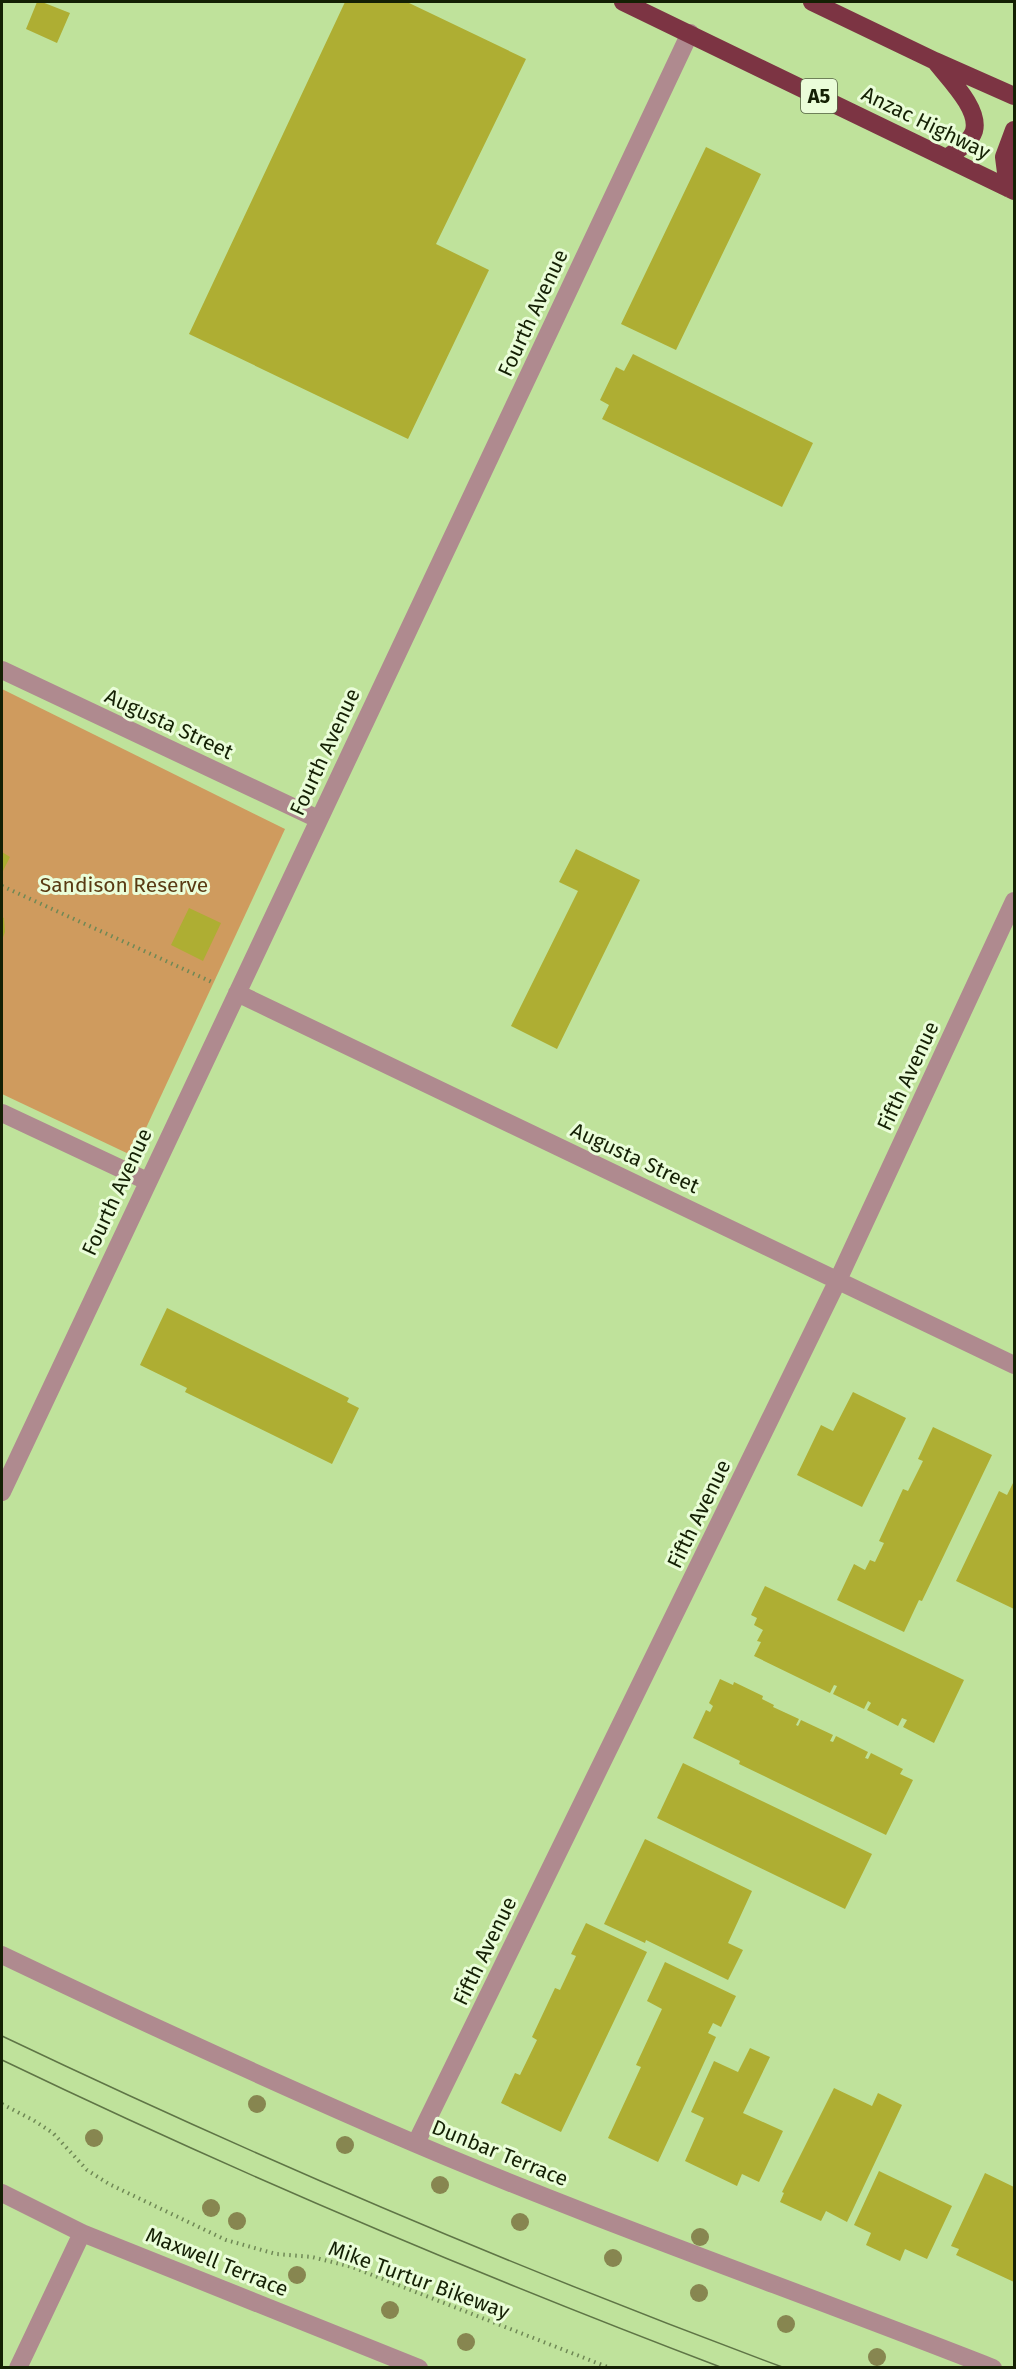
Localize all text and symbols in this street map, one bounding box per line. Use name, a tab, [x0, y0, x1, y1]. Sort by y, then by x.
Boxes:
road number: A5	[801, 79, 837, 113]
street label: Anzac Highway	[857, 81, 995, 166]
street label: Fourth Avenue	[492, 245, 574, 381]
street label: Augusta Street	[101, 683, 238, 765]
street label: Fourth Avenue	[284, 684, 366, 820]
park label: Sandison Reserve	[40, 872, 208, 898]
street label: Fifth Avenue	[871, 1017, 945, 1135]
street label: Augusta Street	[567, 1117, 704, 1199]
street label: Fourth Avenue	[76, 1124, 158, 1260]
street label: Fifth Avenue	[662, 1455, 736, 1573]
street label: Fifth Avenue	[448, 1892, 522, 2010]
street label: Dunbar Terrace	[428, 2114, 572, 2192]
street label: Maxwell Terrace	[142, 2222, 292, 2302]
street label: Mike Turtur Bikeway	[325, 2235, 514, 2325]

